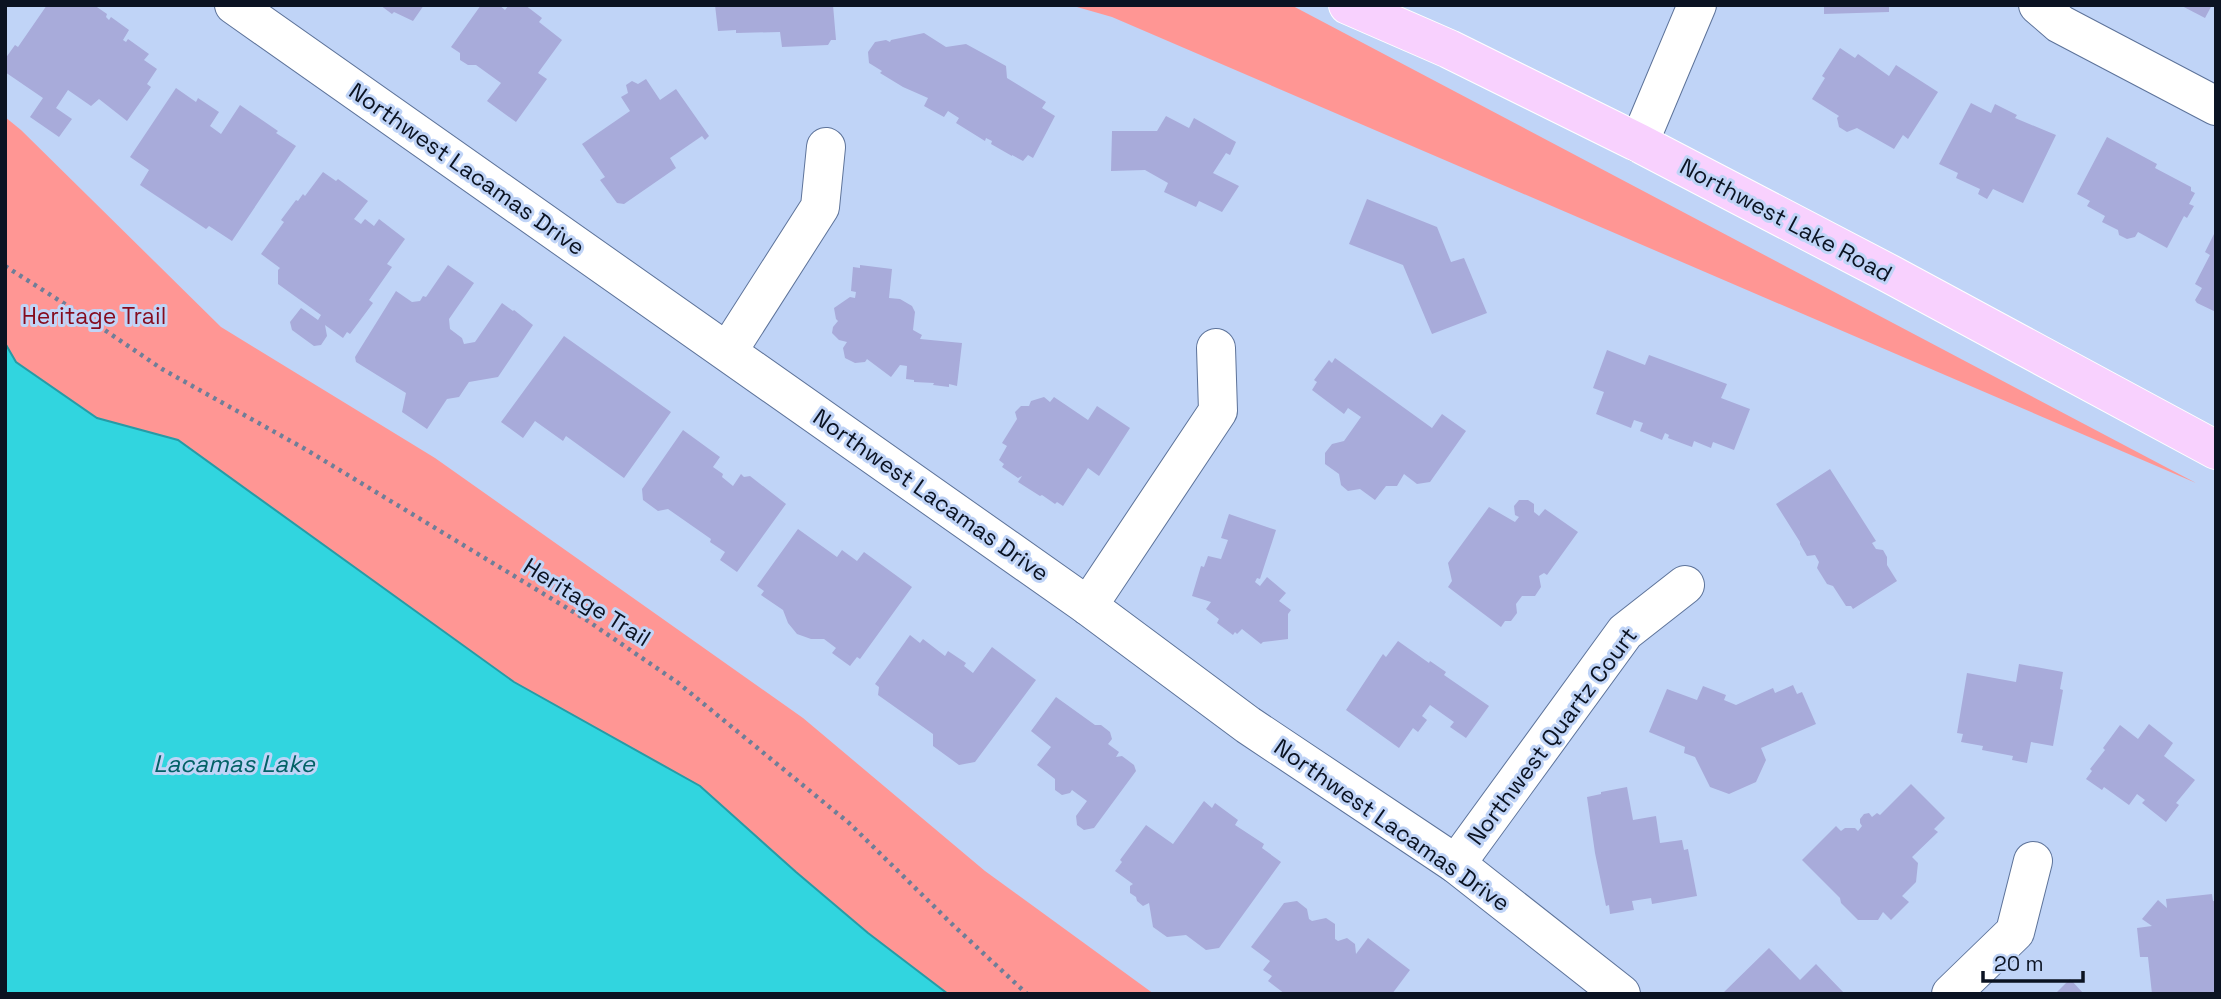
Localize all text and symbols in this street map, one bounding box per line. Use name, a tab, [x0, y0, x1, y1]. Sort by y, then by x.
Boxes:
street label: Northwest Lacamas Drive	[343, 76, 591, 262]
street label: Northwest Lake Road	[1675, 151, 1897, 289]
park label: Heritage Trail	[22, 301, 166, 331]
street label: Northwest Lacamas Drive	[807, 402, 1055, 588]
street label: Heritage Trail	[518, 551, 656, 653]
street label: Northwest Quartz Court	[1460, 621, 1644, 851]
street label: Northwest Lacamas Drive	[1268, 732, 1516, 918]
water label: Lacamas Lake	[153, 748, 315, 779]
scale bar	[1983, 940, 2083, 984]
text: 20 m	[1994, 950, 2044, 977]

